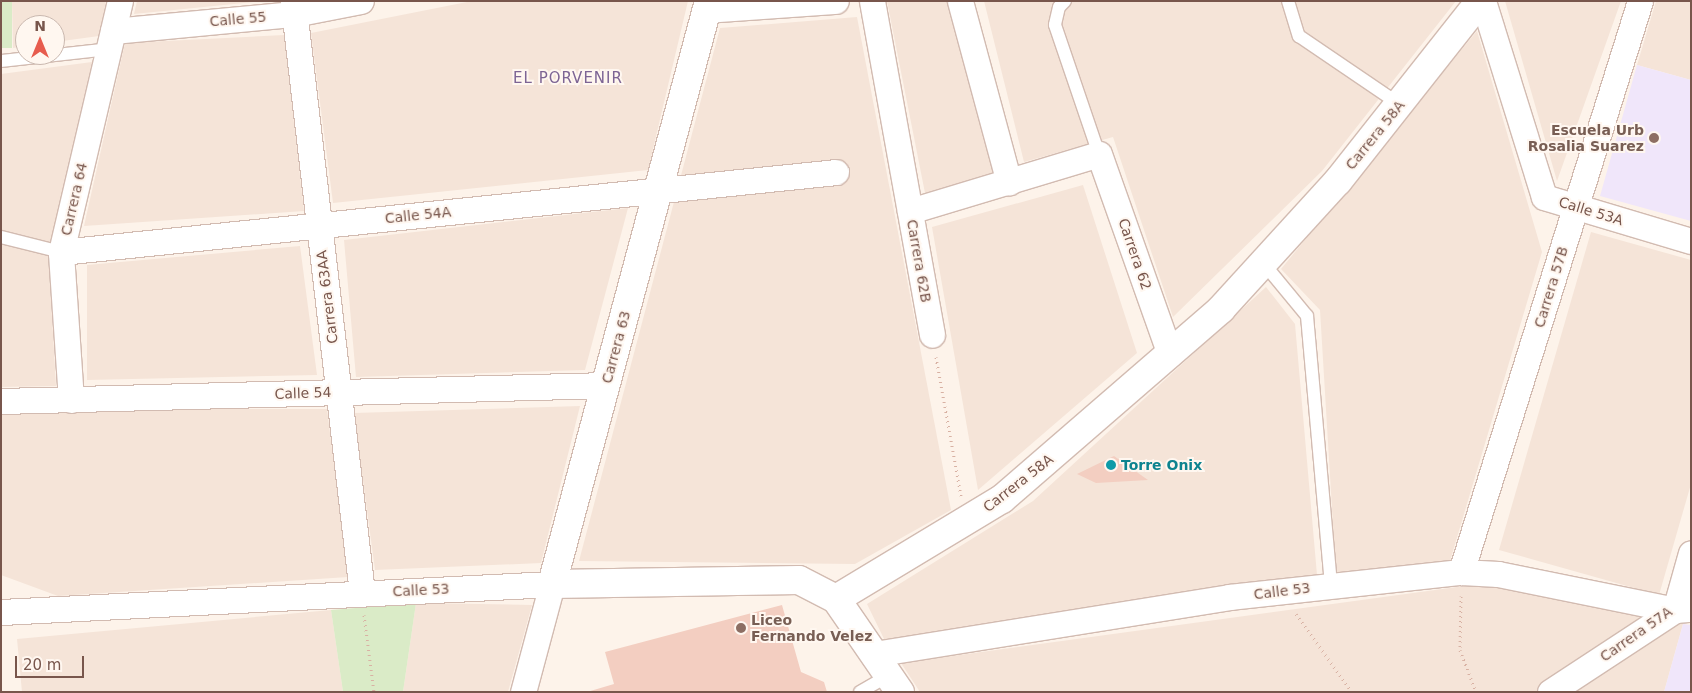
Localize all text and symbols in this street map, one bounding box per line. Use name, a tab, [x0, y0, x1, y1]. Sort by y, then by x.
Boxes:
street label: Calle 55	[209, 8, 267, 30]
north arrow	[15, 15, 65, 65]
text: N	[34, 18, 46, 34]
district label: EL PORVENIR	[512, 70, 624, 88]
street label: Carrera 58A	[1342, 97, 1408, 173]
place label: Escuela Urb Rosalia Suarez	[1528, 122, 1644, 154]
marker: Escuela Urb Rosalia Suarez	[1648, 132, 1660, 144]
street label: Carrera 64	[57, 161, 91, 237]
street label: Calle 53A	[1557, 193, 1625, 229]
street label: Calle 54A	[384, 203, 452, 227]
street label: Carrera 62	[1115, 216, 1155, 292]
street label: Carrera 62B	[903, 218, 935, 304]
street label: Carrera 57B	[1531, 244, 1571, 330]
street label: Carrera 63AA	[313, 249, 341, 345]
street label: Carrera 63	[598, 309, 634, 385]
street label: Calle 54	[274, 384, 332, 402]
street label: Carrera 58A	[980, 450, 1056, 516]
place label: Torre Onix	[1121, 457, 1202, 473]
marker: Torre Onix	[1105, 459, 1117, 471]
street label: Calle 53	[1253, 579, 1311, 603]
street label: Calle 53	[392, 580, 450, 600]
street label: Carrera 57A	[1597, 603, 1675, 665]
place label: Liceo Fernando Velez	[751, 612, 872, 644]
marker: Liceo Fernando Velez	[735, 622, 747, 634]
scale bar	[18, 646, 86, 678]
text: 20 m	[23, 656, 61, 674]

